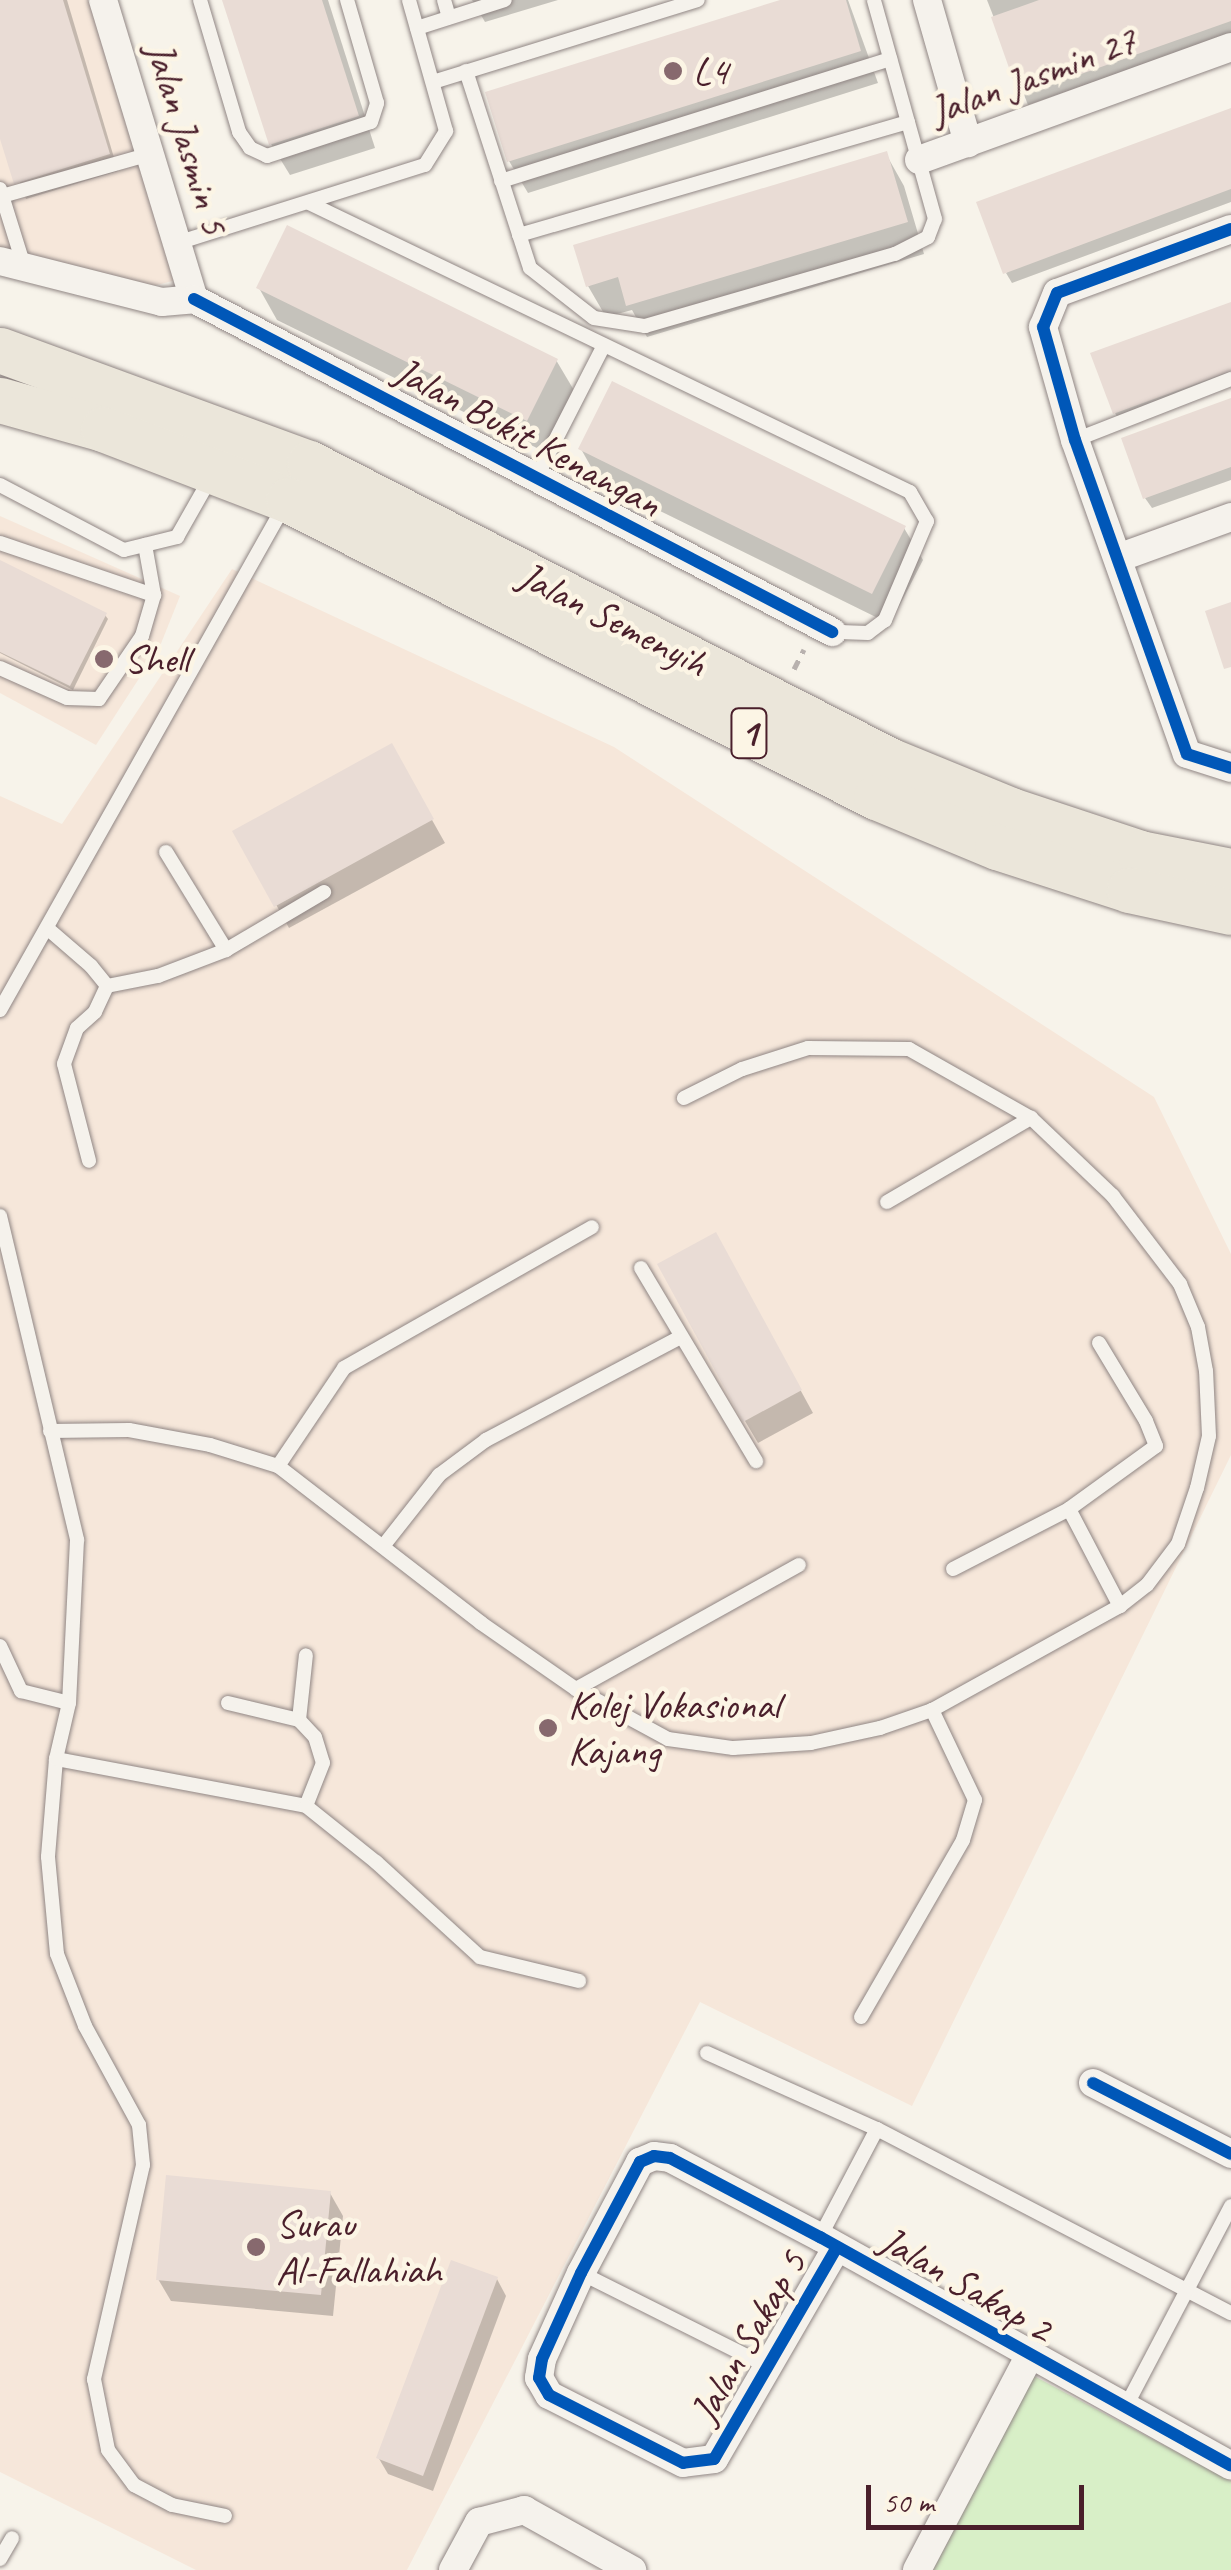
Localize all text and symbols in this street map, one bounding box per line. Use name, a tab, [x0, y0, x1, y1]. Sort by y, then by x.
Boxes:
street label: Jalan Jasmin 27	[922, 16, 1144, 136]
street label: Jalan Jasmin 5	[135, 35, 239, 241]
place label: L4	[693, 47, 728, 95]
marker: L4	[662, 60, 684, 82]
street label: Jalan Bukit Kenangan	[387, 347, 669, 527]
street label: Jalan Semenyih	[511, 551, 715, 687]
place label: Shell	[124, 635, 189, 683]
marker: Shell	[93, 648, 115, 670]
road number: 1	[729, 700, 769, 766]
place label: Kolej Vokasional Kajang	[568, 1681, 777, 1775]
marker: Kolej Vokasional Kajang	[537, 1717, 559, 1739]
place label: Surau Al-Fallahiah	[276, 2200, 442, 2294]
street label: Jalan Sakap 2	[872, 2216, 1060, 2352]
marker: Surau Al-Fallahiah	[245, 2236, 267, 2258]
street label: Jalan Sakap 5	[680, 2243, 816, 2431]
scale bar	[871, 2465, 1088, 2527]
text: 50 m	[883, 2483, 934, 2521]

